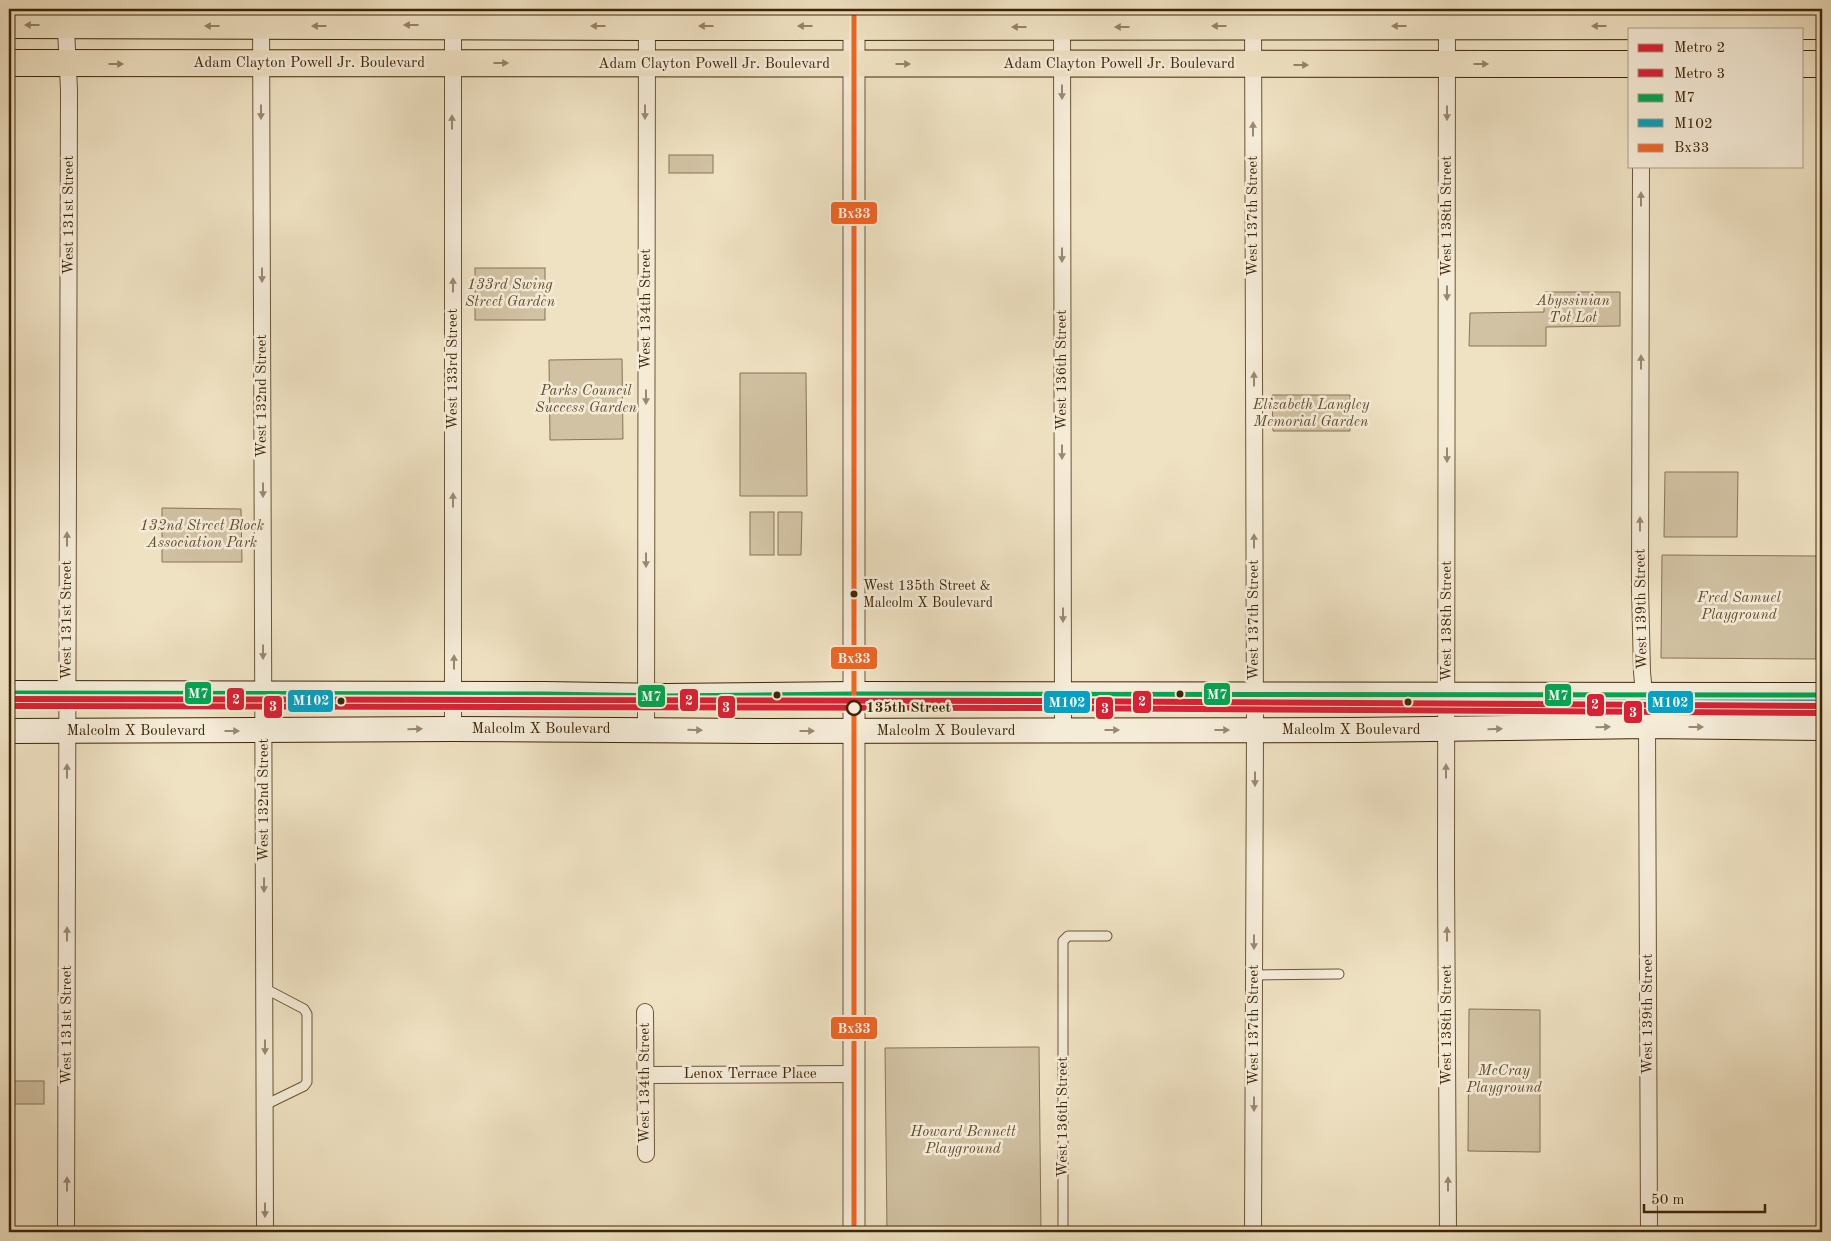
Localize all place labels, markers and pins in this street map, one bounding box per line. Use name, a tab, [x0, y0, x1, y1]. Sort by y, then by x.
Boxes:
place label: West 135th Street & Malcolm X Boulevard	[863, 579, 993, 610]
marker: West 135th Street & Malcolm X Boulevard	[849, 589, 859, 599]
unlabelled marker	[1175, 689, 1185, 699]
unlabelled marker	[772, 690, 782, 700]
unlabelled marker	[336, 696, 346, 706]
unlabelled marker	[1403, 697, 1413, 707]
marker: 135th Street	[846, 700, 862, 716]
place label: 135th Street	[866, 701, 952, 716]

